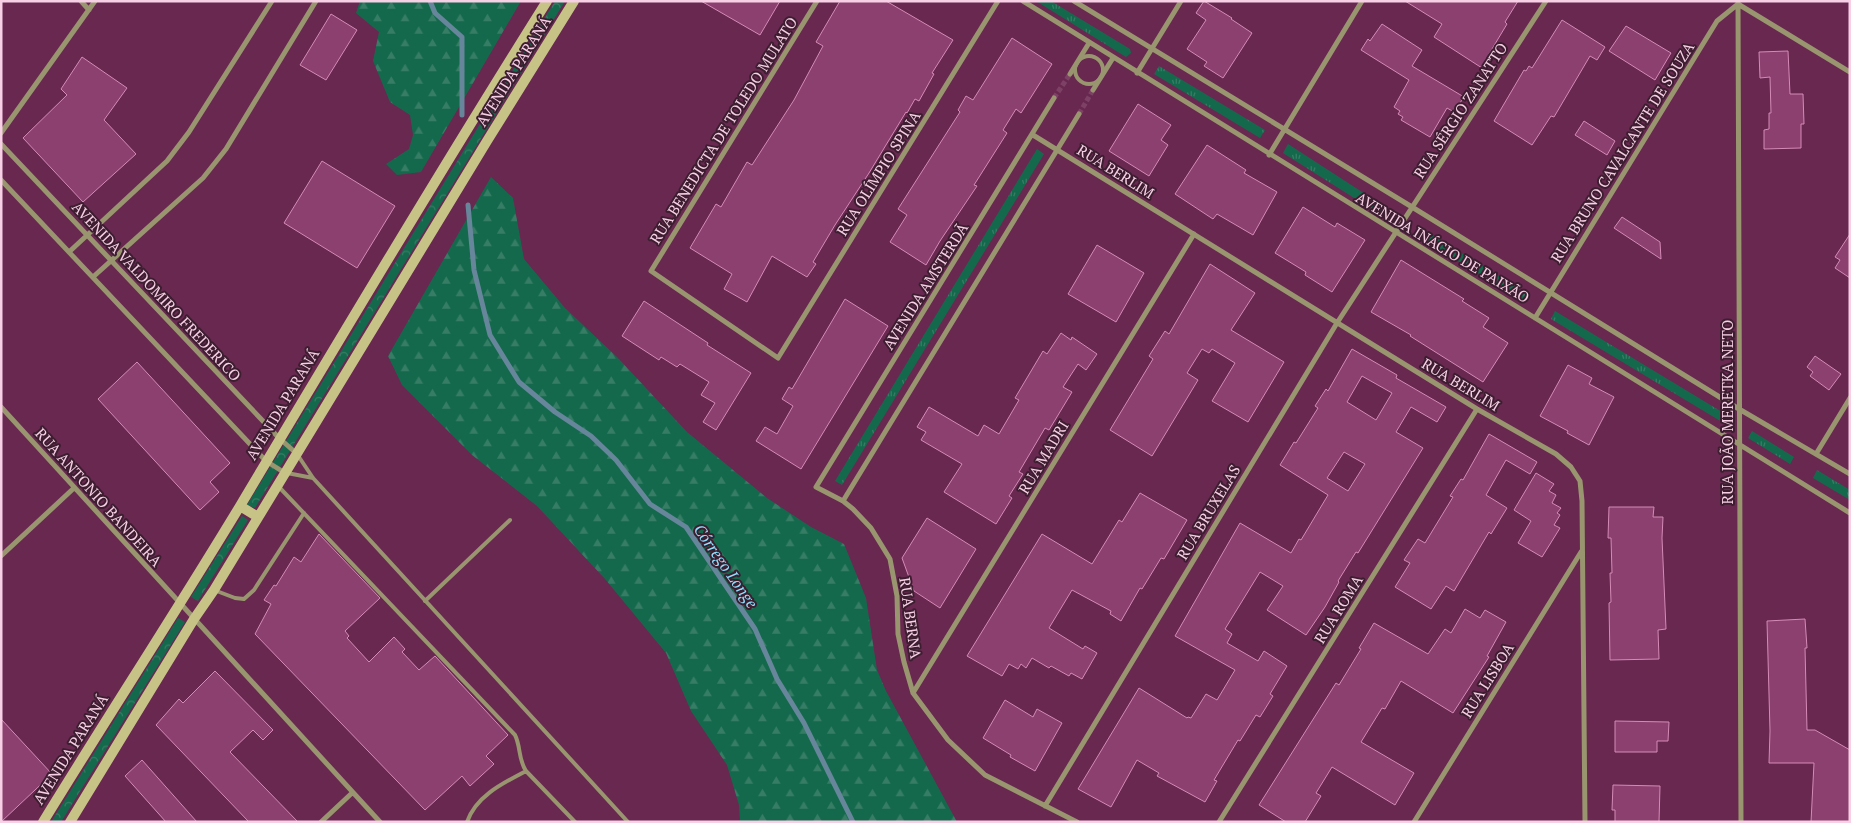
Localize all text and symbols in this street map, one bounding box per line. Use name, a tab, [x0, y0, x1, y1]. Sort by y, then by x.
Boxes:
street label: AVENIDA PARANÁ	[471, 11, 555, 130]
street label: RUA BENEDICTA DE TOLEDO MULATO	[645, 13, 801, 247]
street label: RUA BRUNO CAVALCANTE DE SOUZA	[1546, 37, 1699, 266]
street label: RUA SÉRGIO ZANATTO	[1409, 38, 1511, 182]
street label: RUA OLÍMPIO SPINA	[832, 106, 925, 239]
street label: RUA BERLIM	[1074, 139, 1158, 203]
street label: AVENIDA INÁCIO DE PAIXÃO	[1352, 187, 1534, 307]
street label: AVENIDA VALDOMIRO FREDERICO	[68, 197, 246, 385]
street label: AVENIDA AMSTERDÃ	[878, 218, 973, 353]
street label: RUA JOÃO MERETKA NETO	[1717, 320, 1737, 504]
street label: AVENIDA PARANÁ	[241, 344, 324, 463]
street label: RUA BERLIM	[1418, 353, 1504, 415]
street label: RUA MADRI	[1013, 417, 1073, 497]
street label: RUA ANTONIO BANDEIRA	[31, 423, 167, 571]
street label: RUA BRUXELAS	[1172, 461, 1244, 563]
water label: Córrego Longe	[689, 519, 763, 613]
street label: RUA ROMA	[1309, 571, 1367, 647]
street label: RUA BERNA	[895, 576, 927, 661]
street label: RUA LISBOA	[1456, 638, 1518, 721]
street label: AVENIDA PARANÁ	[28, 689, 112, 808]

